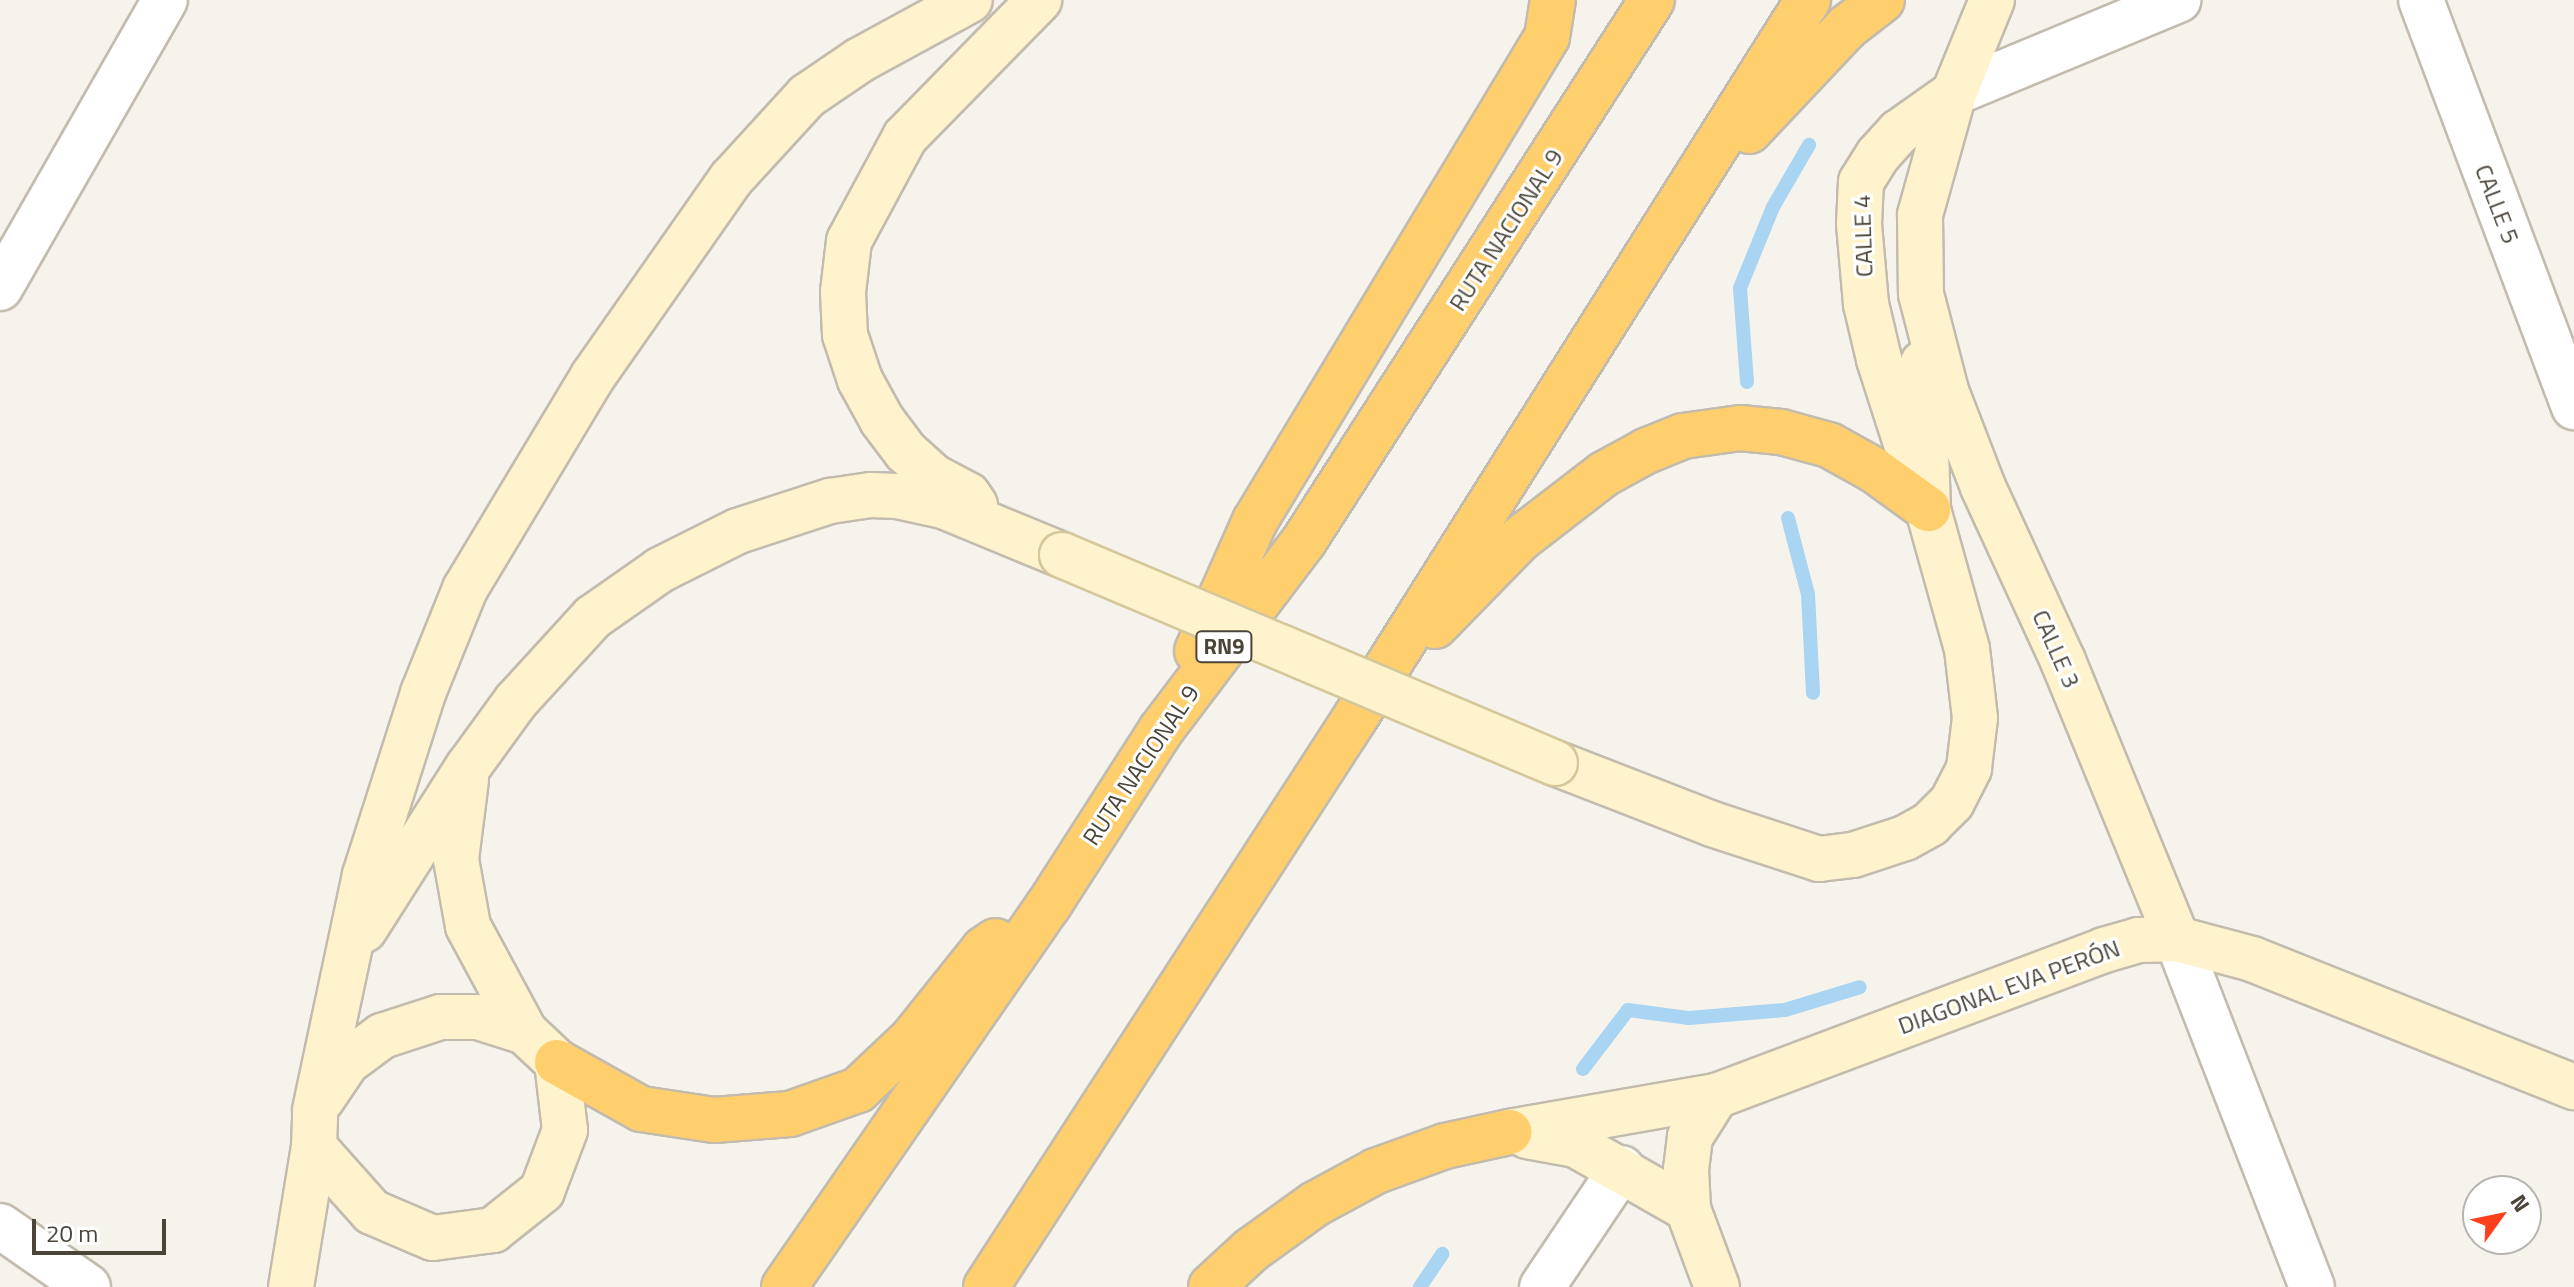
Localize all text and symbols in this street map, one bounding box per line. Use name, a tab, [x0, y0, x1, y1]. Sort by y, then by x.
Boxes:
street label: RUTA NACIONAL 9	[1443, 144, 1569, 316]
street label: CALLE 5	[2469, 160, 2525, 248]
street label: CALLE 4	[1847, 194, 1879, 278]
street label: CALLE 3	[2026, 606, 2086, 692]
road number: RN9	[1194, 629, 1254, 665]
street label: RUTA NACIONAL 9	[1077, 679, 1205, 851]
street label: DIAGONAL EVA PERÓN	[1894, 933, 2124, 1041]
north arrow	[2462, 1175, 2542, 1255]
text: N	[2502, 1187, 2539, 1219]
scale bar	[36, 1203, 170, 1253]
text: 20 m	[46, 1215, 98, 1251]

